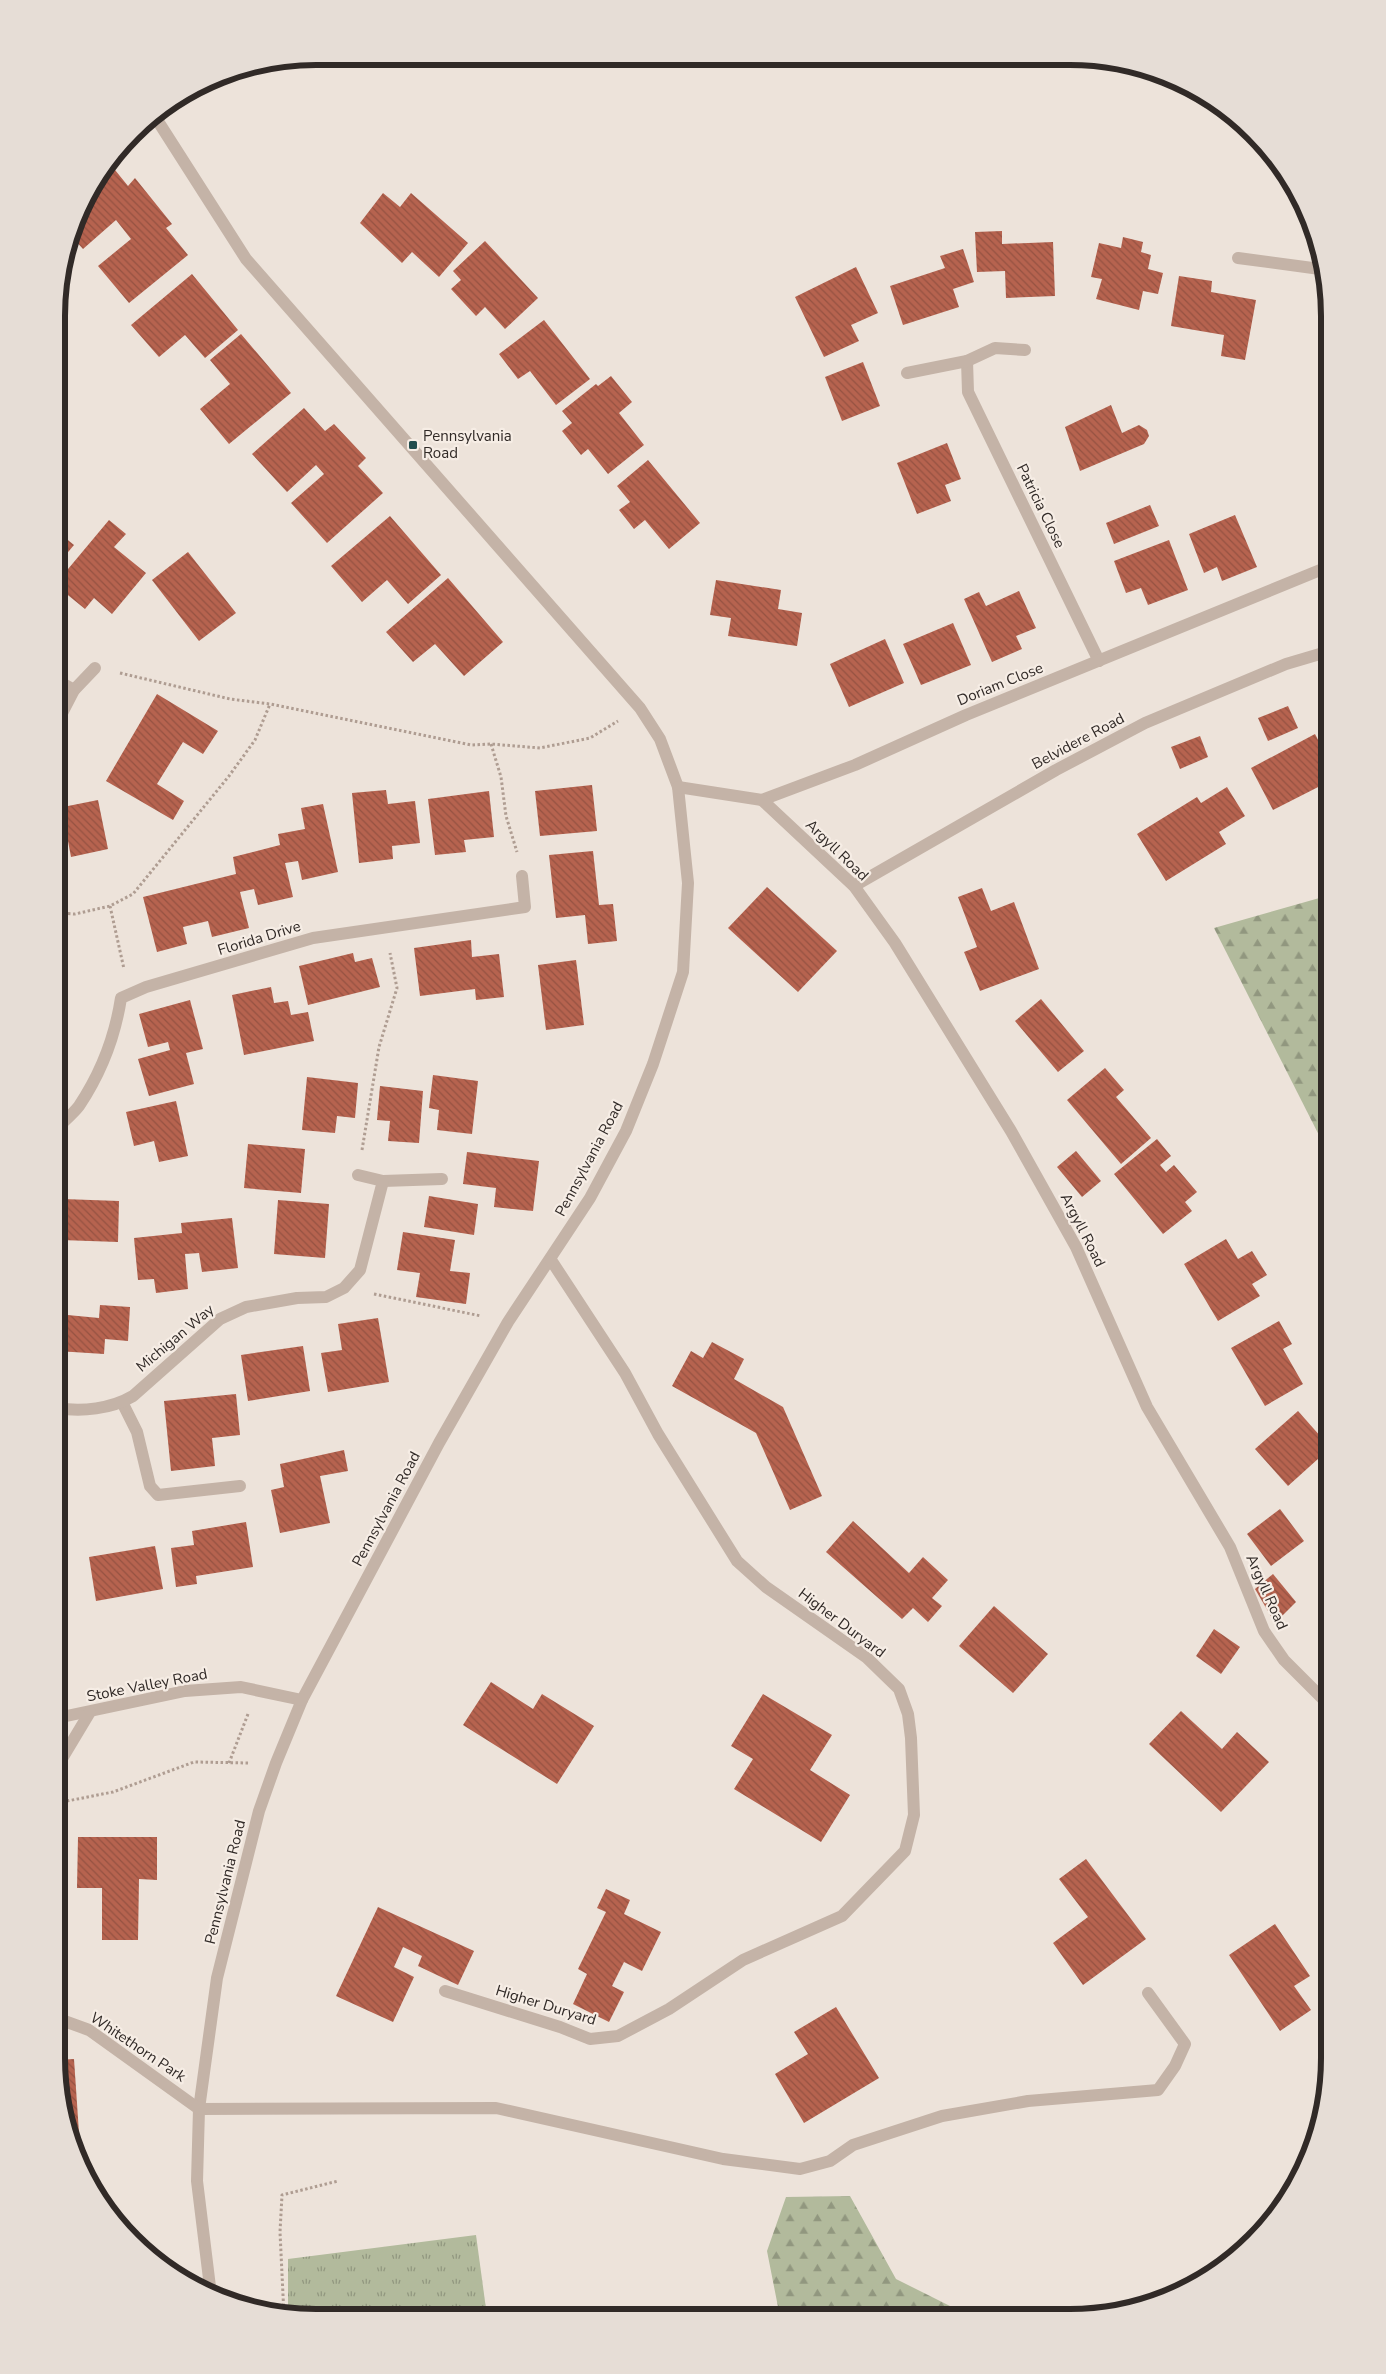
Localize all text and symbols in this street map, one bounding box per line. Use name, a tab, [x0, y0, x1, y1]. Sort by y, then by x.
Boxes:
place label: Pennsylvania Road	[423, 426, 512, 463]
marker: Pennsylvania Road	[407, 439, 419, 451]
street label: Patricia Close	[1012, 461, 1070, 551]
street label: Doriam Close	[954, 658, 1046, 710]
street label: Belvidere Road	[1028, 708, 1128, 774]
street label: Argyll Road	[801, 815, 873, 885]
street label: Florida Drive	[215, 916, 303, 960]
street label: Pennsylvania Road	[550, 1098, 628, 1220]
street label: Argyll Road	[1056, 1190, 1110, 1270]
street label: Michigan Way	[132, 1299, 218, 1376]
street label: Pennsylvania Road	[347, 1448, 425, 1570]
street label: Argyll Road	[1242, 1551, 1292, 1633]
street label: Higher Duryard	[794, 1584, 890, 1662]
street label: Stoke Valley Road	[85, 1664, 209, 1706]
street label: Pennsylvania Road	[200, 1818, 250, 1946]
street label: Higher Duryard	[493, 1980, 599, 2030]
street label: Whitethorn Park	[86, 2008, 190, 2087]

